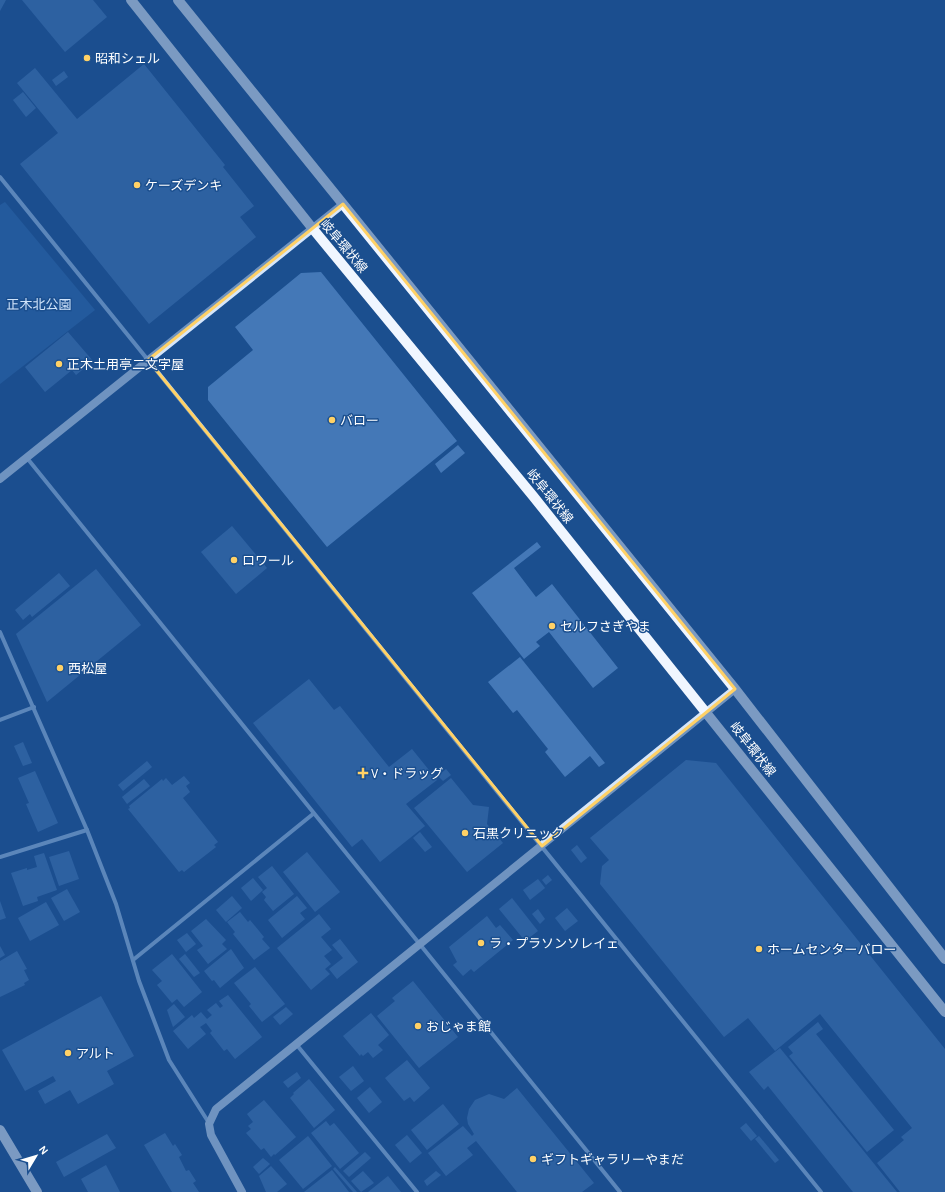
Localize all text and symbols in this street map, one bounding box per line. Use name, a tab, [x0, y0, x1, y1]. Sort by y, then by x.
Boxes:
place label: 昭和シェル	[95, 51, 160, 66]
marker: 昭和シェル	[82, 53, 92, 63]
place label: ケーズデンキ	[145, 178, 222, 193]
marker: ケーズデンキ	[132, 180, 142, 190]
street label: 岐阜環状線	[317, 216, 371, 276]
park label: 正木北公園	[6, 297, 72, 312]
place label: 正木土用亭二文字屋	[67, 357, 184, 372]
marker: 正木土用亭二文字屋	[54, 359, 64, 369]
place label: バロー	[340, 413, 379, 428]
marker: バロー	[327, 415, 337, 425]
street label: 岐阜環状線	[524, 466, 576, 526]
place label: ロワール	[242, 553, 294, 568]
marker: ロワール	[229, 555, 239, 565]
place label: セルフさぎやま	[560, 619, 651, 634]
marker: セルフさぎやま	[547, 621, 557, 631]
place label: 西松屋	[68, 661, 107, 676]
marker: 西松屋	[55, 663, 65, 673]
street label: 岐阜環状線	[727, 719, 779, 779]
place label: V・ドラッグ	[371, 766, 443, 781]
marker: V・ドラッグ	[358, 768, 368, 778]
place label: 石黒クリニック	[473, 826, 564, 841]
marker: 石黒クリニック	[460, 828, 470, 838]
place label: ラ・プラソンソレイェ	[489, 936, 619, 951]
marker: ラ・プラソンソレイェ	[476, 938, 486, 948]
place label: ホームセンターバロー	[767, 942, 896, 957]
marker: ホームセンターバロー	[754, 944, 764, 954]
place label: おじゃま館	[426, 1019, 491, 1034]
marker: おじゃま館	[413, 1021, 423, 1031]
place label: アルト	[76, 1046, 115, 1061]
marker: アルト	[63, 1048, 73, 1058]
north arrow	[16, 1136, 56, 1176]
text: N	[36, 1143, 51, 1157]
place label: ギフトギャラリーやまだ	[541, 1152, 684, 1167]
marker: ギフトギャラリーやまだ	[528, 1154, 538, 1164]

